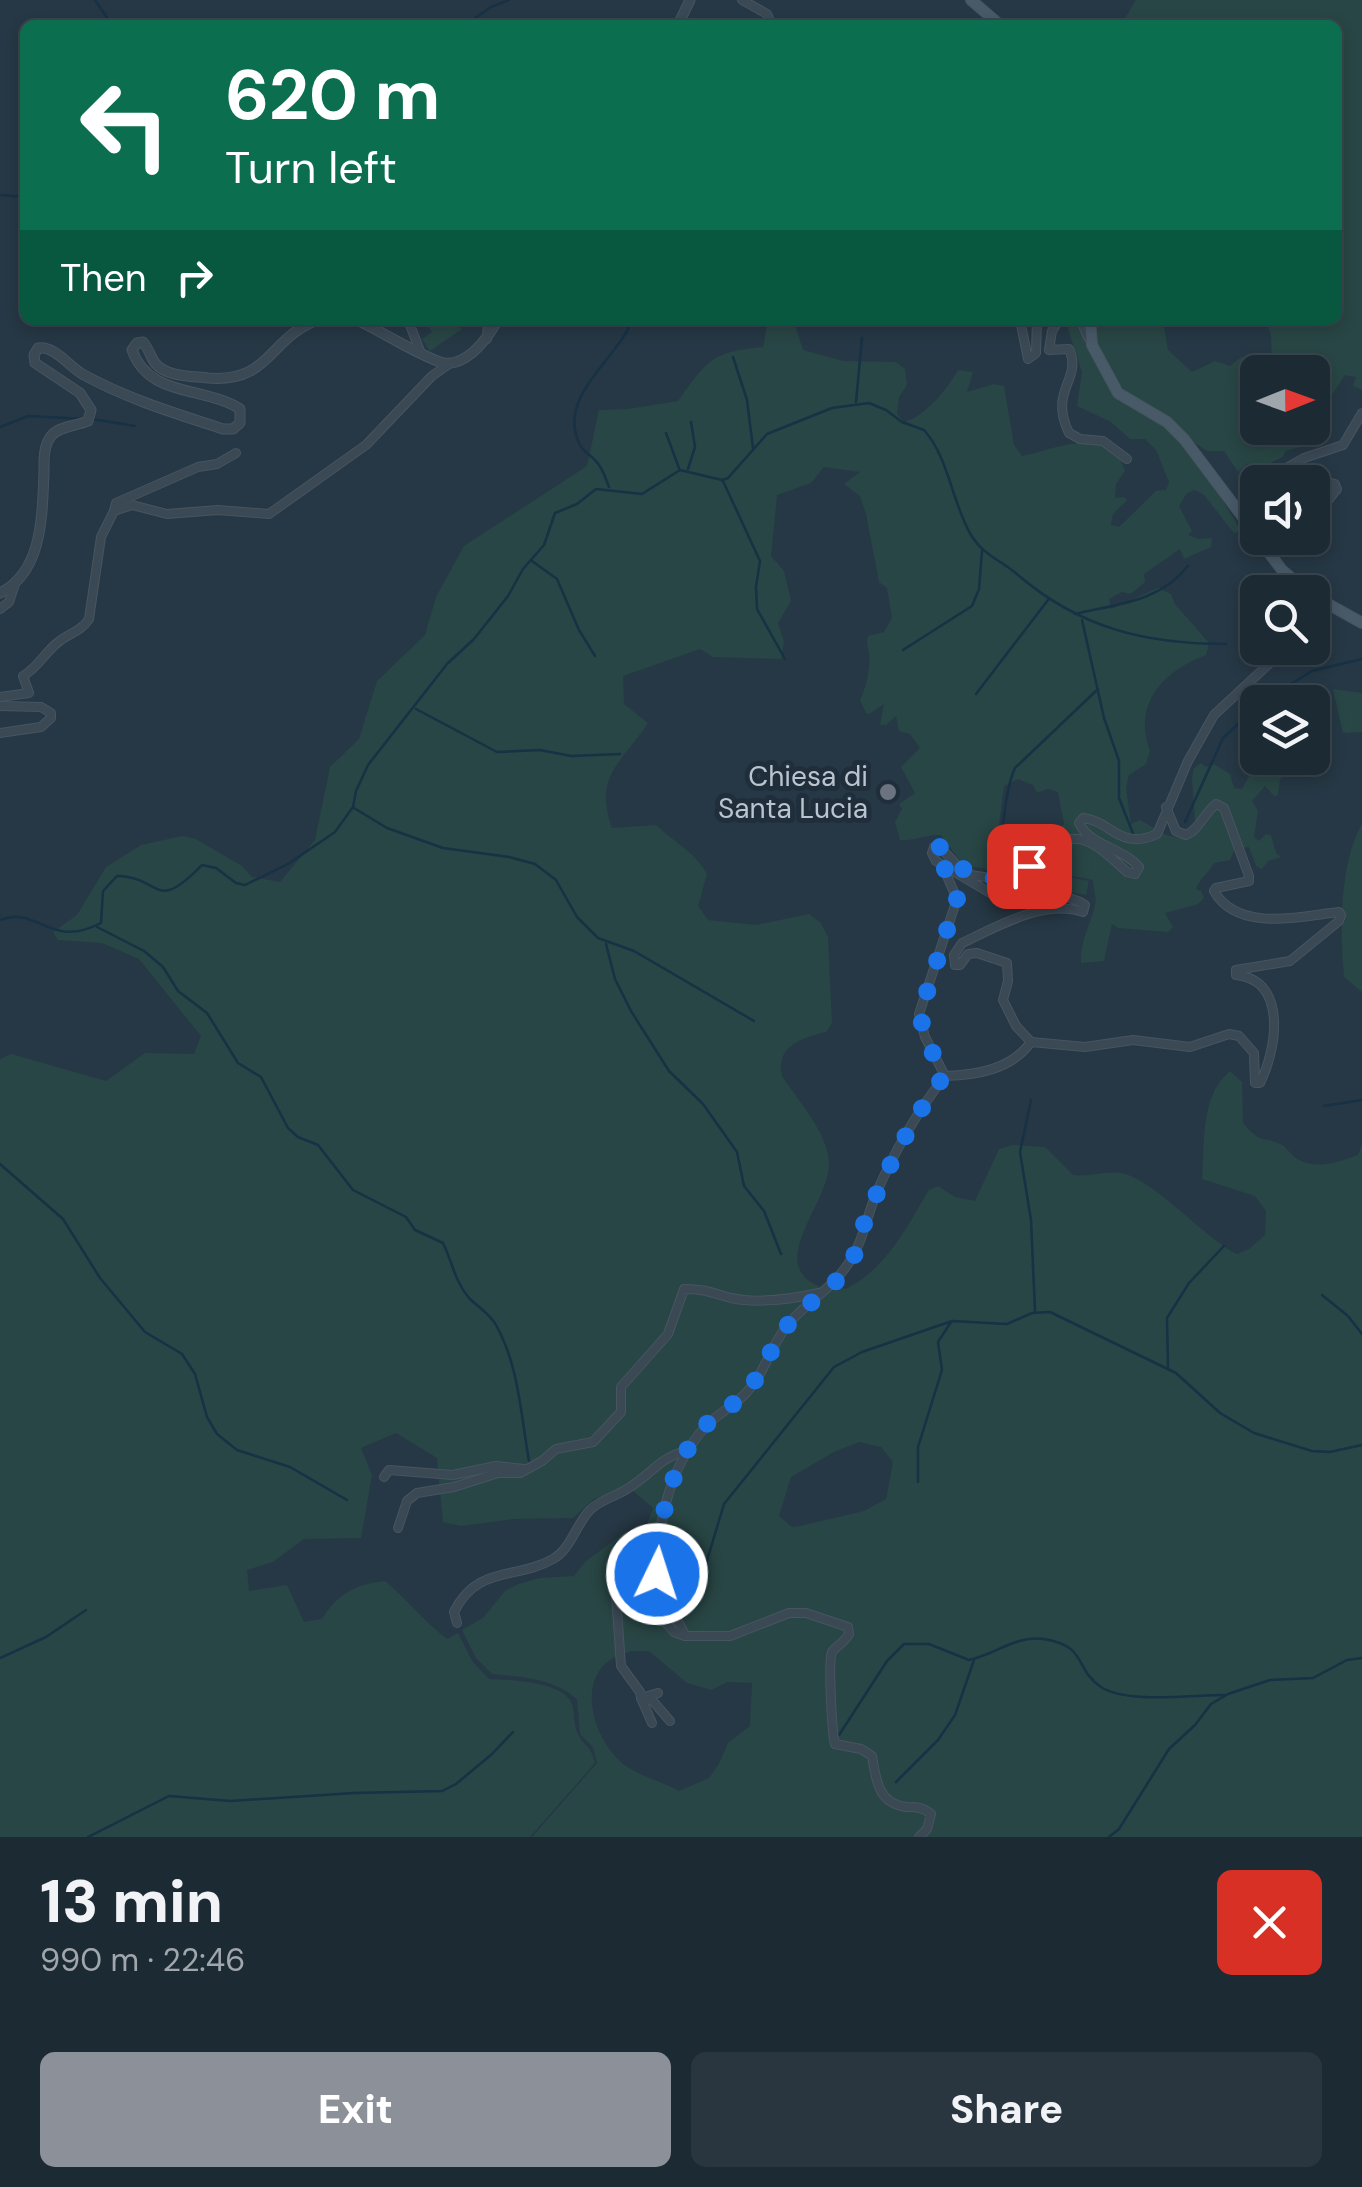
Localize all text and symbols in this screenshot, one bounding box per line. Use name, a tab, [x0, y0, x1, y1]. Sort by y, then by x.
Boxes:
text: 620 m	[225, 50, 440, 141]
icon: left	[60, 60, 190, 190]
text: Turn left	[225, 138, 397, 197]
icon: right	[167, 250, 222, 305]
text: Then	[60, 253, 147, 303]
north arrow	[1240, 355, 1330, 445]
map controls	[1240, 355, 1330, 775]
button: sound	[1240, 465, 1330, 555]
button: search	[1240, 575, 1330, 665]
button: layers	[1240, 685, 1330, 775]
place label: Chiesa di Santa Lucia	[718, 758, 868, 827]
marker: Chiesa di Santa Lucia	[877, 781, 899, 803]
pin	[987, 824, 1072, 909]
icon: arrive	[1002, 839, 1057, 894]
position arrow	[605, 1522, 709, 1626]
text: 13 min	[40, 1862, 223, 1941]
button: close	[1217, 1870, 1322, 1975]
text: 990 m · 22:46	[40, 1939, 245, 1981]
button: Exit	[40, 2052, 671, 2167]
button: Share	[691, 2052, 1322, 2167]

